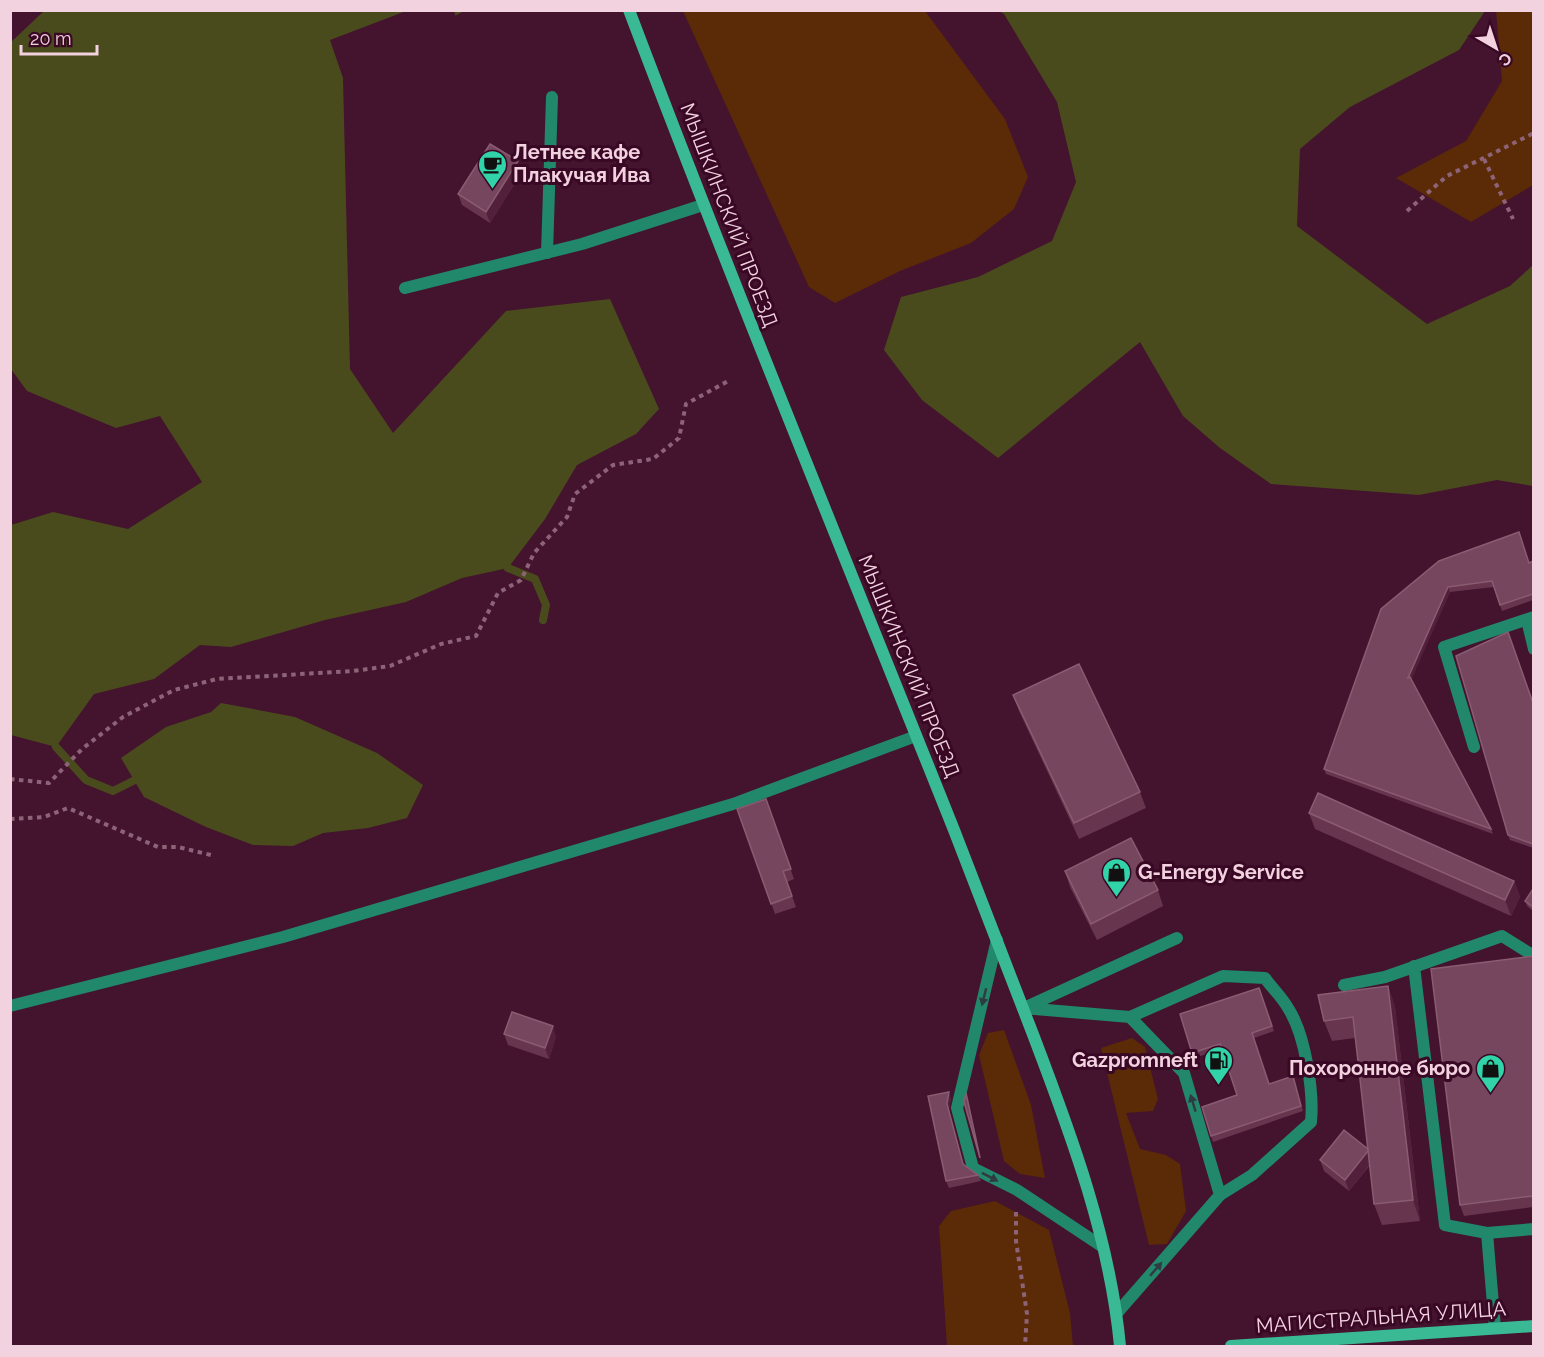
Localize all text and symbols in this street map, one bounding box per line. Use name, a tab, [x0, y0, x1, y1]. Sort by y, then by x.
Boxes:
scale bar	[21, 18, 98, 56]
north arrow	[1466, 18, 1526, 78]
text: 20 m	[30, 28, 72, 49]
text: С	[1495, 48, 1515, 70]
street label: МЫШКИНСКИЙ ПРОЕЗД	[675, 100, 783, 330]
place label: Летнее кафе Плакучая Ива	[513, 140, 650, 187]
cafe icon: Летнее кафе Плакучая Ива	[476, 148, 508, 190]
street label: МЫШКИНСКИЙ ПРОЕЗД	[853, 551, 965, 781]
shop icon: G-Energy Service	[1101, 856, 1133, 898]
place label: G-Energy Service	[1138, 860, 1304, 884]
one-way arrow	[978, 988, 988, 1006]
fuel station icon: Gazpromneft	[1203, 1044, 1235, 1086]
place label: Gazpromneft	[1072, 1048, 1198, 1072]
shop icon: Похоронное бюро	[1475, 1052, 1507, 1094]
place label: Похоронное бюро	[1289, 1056, 1470, 1080]
one-way arrow	[1188, 1094, 1197, 1112]
one-way arrow	[981, 1172, 998, 1181]
one-way arrow	[1149, 1262, 1162, 1277]
street label: МАГИСТРАЛЬНАЯ УЛИЦА	[1255, 1296, 1507, 1338]

